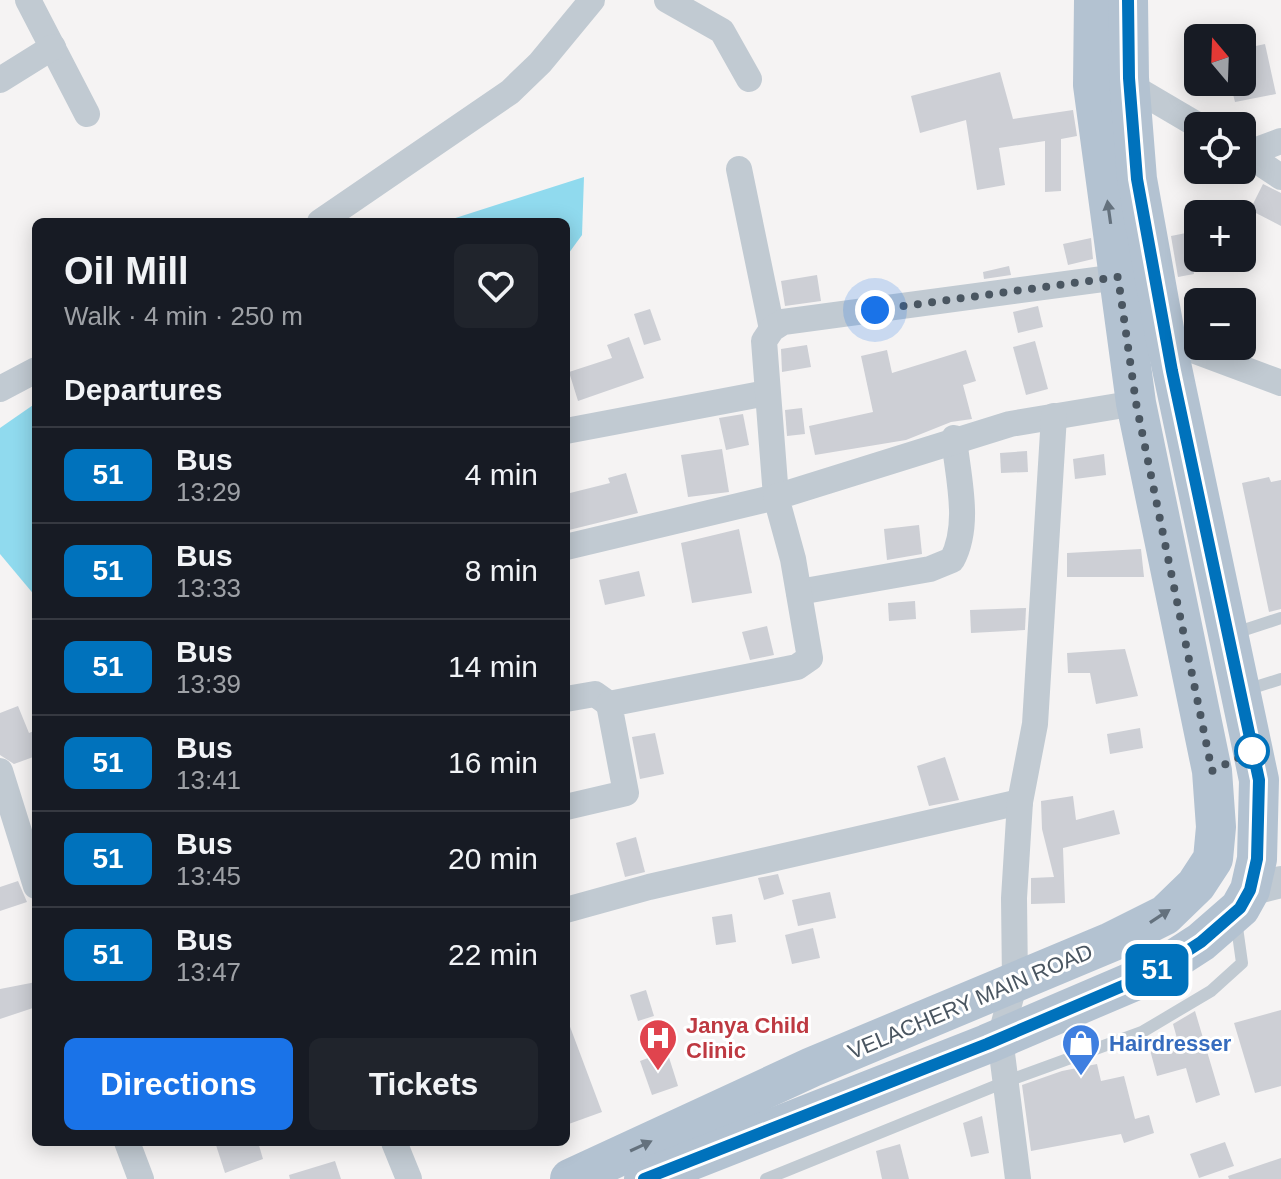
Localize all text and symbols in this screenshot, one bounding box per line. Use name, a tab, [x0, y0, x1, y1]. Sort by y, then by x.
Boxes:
north arrow	[1184, 24, 1256, 96]
map controls	[1184, 24, 1256, 360]
button: locate	[1184, 112, 1256, 184]
one-way arrow	[1102, 200, 1115, 225]
button: +	[1184, 200, 1256, 272]
button: heart	[454, 244, 538, 328]
text: Oil Mill	[64, 250, 189, 292]
button: −	[1184, 288, 1256, 360]
your location	[855, 290, 895, 330]
text: Walk · 4 min · 250 m	[64, 301, 303, 331]
text: Departures	[64, 373, 222, 406]
text: Bus	[176, 443, 233, 476]
text: 4 min	[465, 458, 538, 491]
text: 51	[92, 459, 124, 490]
text: 13:29	[176, 477, 241, 507]
text: Bus	[176, 539, 233, 572]
text: 8 min	[465, 554, 538, 587]
text: 51	[92, 555, 124, 586]
text: 13:33	[176, 573, 241, 603]
text: Bus	[176, 635, 233, 668]
text: 14 min	[448, 650, 538, 683]
text: 51	[92, 651, 124, 682]
text: 13:39	[176, 669, 241, 699]
text: Bus	[176, 731, 233, 764]
unlabelled marker	[1235, 734, 1269, 768]
text: 16 min	[448, 746, 538, 779]
text: 51	[92, 747, 124, 778]
text: 13:41	[176, 765, 241, 795]
text: Bus	[176, 827, 233, 860]
text: 20 min	[448, 842, 538, 875]
text: 51	[92, 843, 124, 874]
text: 13:45	[176, 861, 241, 891]
one-way arrow	[1149, 909, 1170, 924]
text: Bus	[176, 923, 233, 956]
text: 22 min	[448, 938, 538, 971]
text: 51	[92, 939, 124, 970]
street label: VELACHERY MAIN ROAD	[844, 939, 1096, 1064]
line badge: 51	[1121, 944, 1193, 996]
text: 51	[1141, 954, 1173, 985]
text: 13:47	[176, 957, 241, 987]
place label: Janya Child Clinic	[686, 1013, 809, 1063]
hospital icon: Janya Child Clinic	[637, 1017, 679, 1072]
shop icon: Hairdresser	[1060, 1022, 1102, 1077]
place label: Hairdresser	[1109, 1031, 1232, 1056]
button: Directions	[64, 1038, 293, 1130]
button: Tickets	[309, 1038, 538, 1130]
one-way arrow	[629, 1139, 653, 1153]

